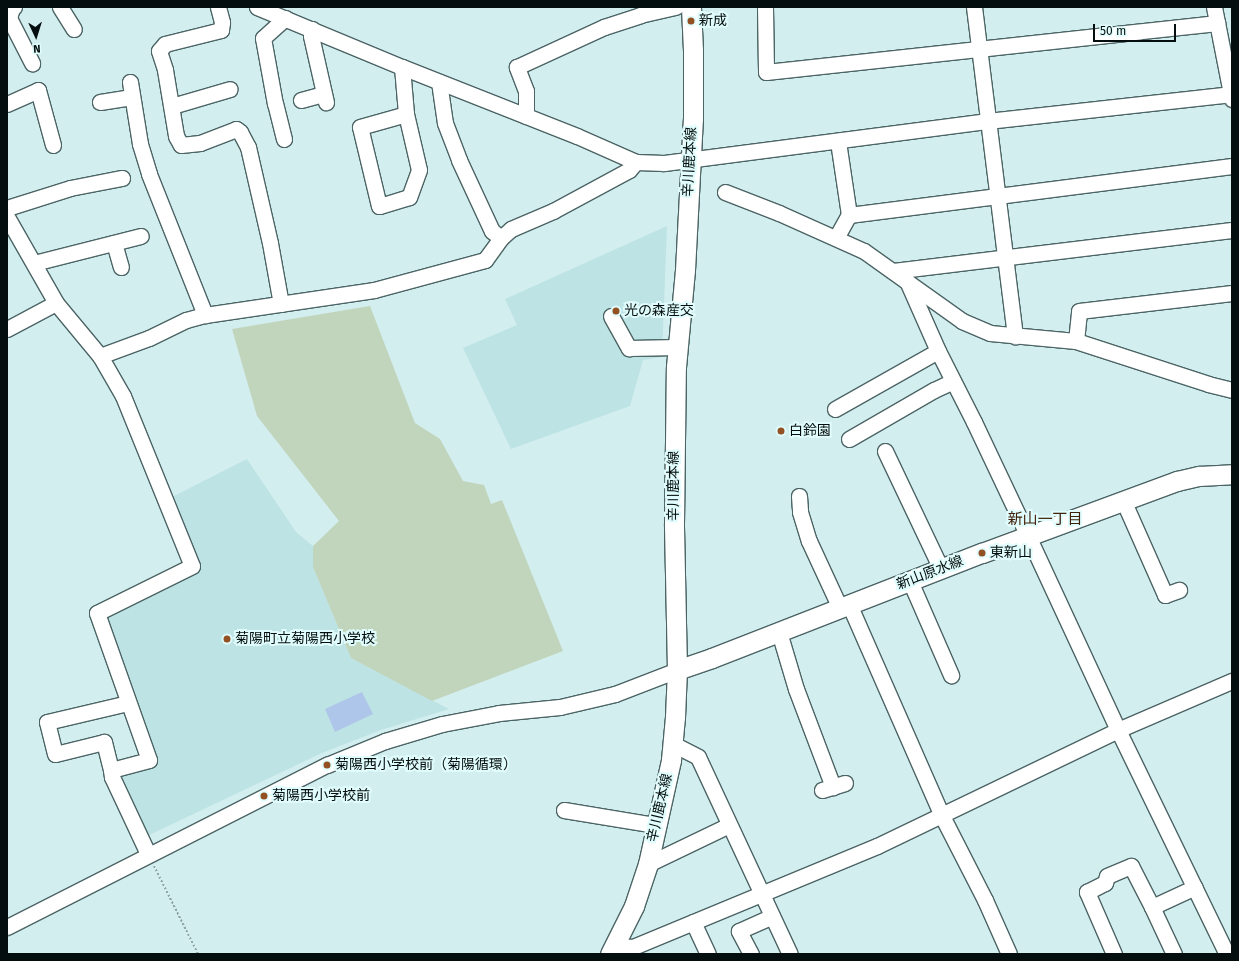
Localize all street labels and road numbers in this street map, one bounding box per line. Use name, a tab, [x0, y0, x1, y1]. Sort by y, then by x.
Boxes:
street label: 辛川鹿本線	[680, 127, 700, 197]
street label: 辛川鹿本線	[666, 451, 682, 521]
street label: 新山原水線	[894, 553, 966, 593]
street label: 辛川鹿本線	[644, 772, 676, 844]

